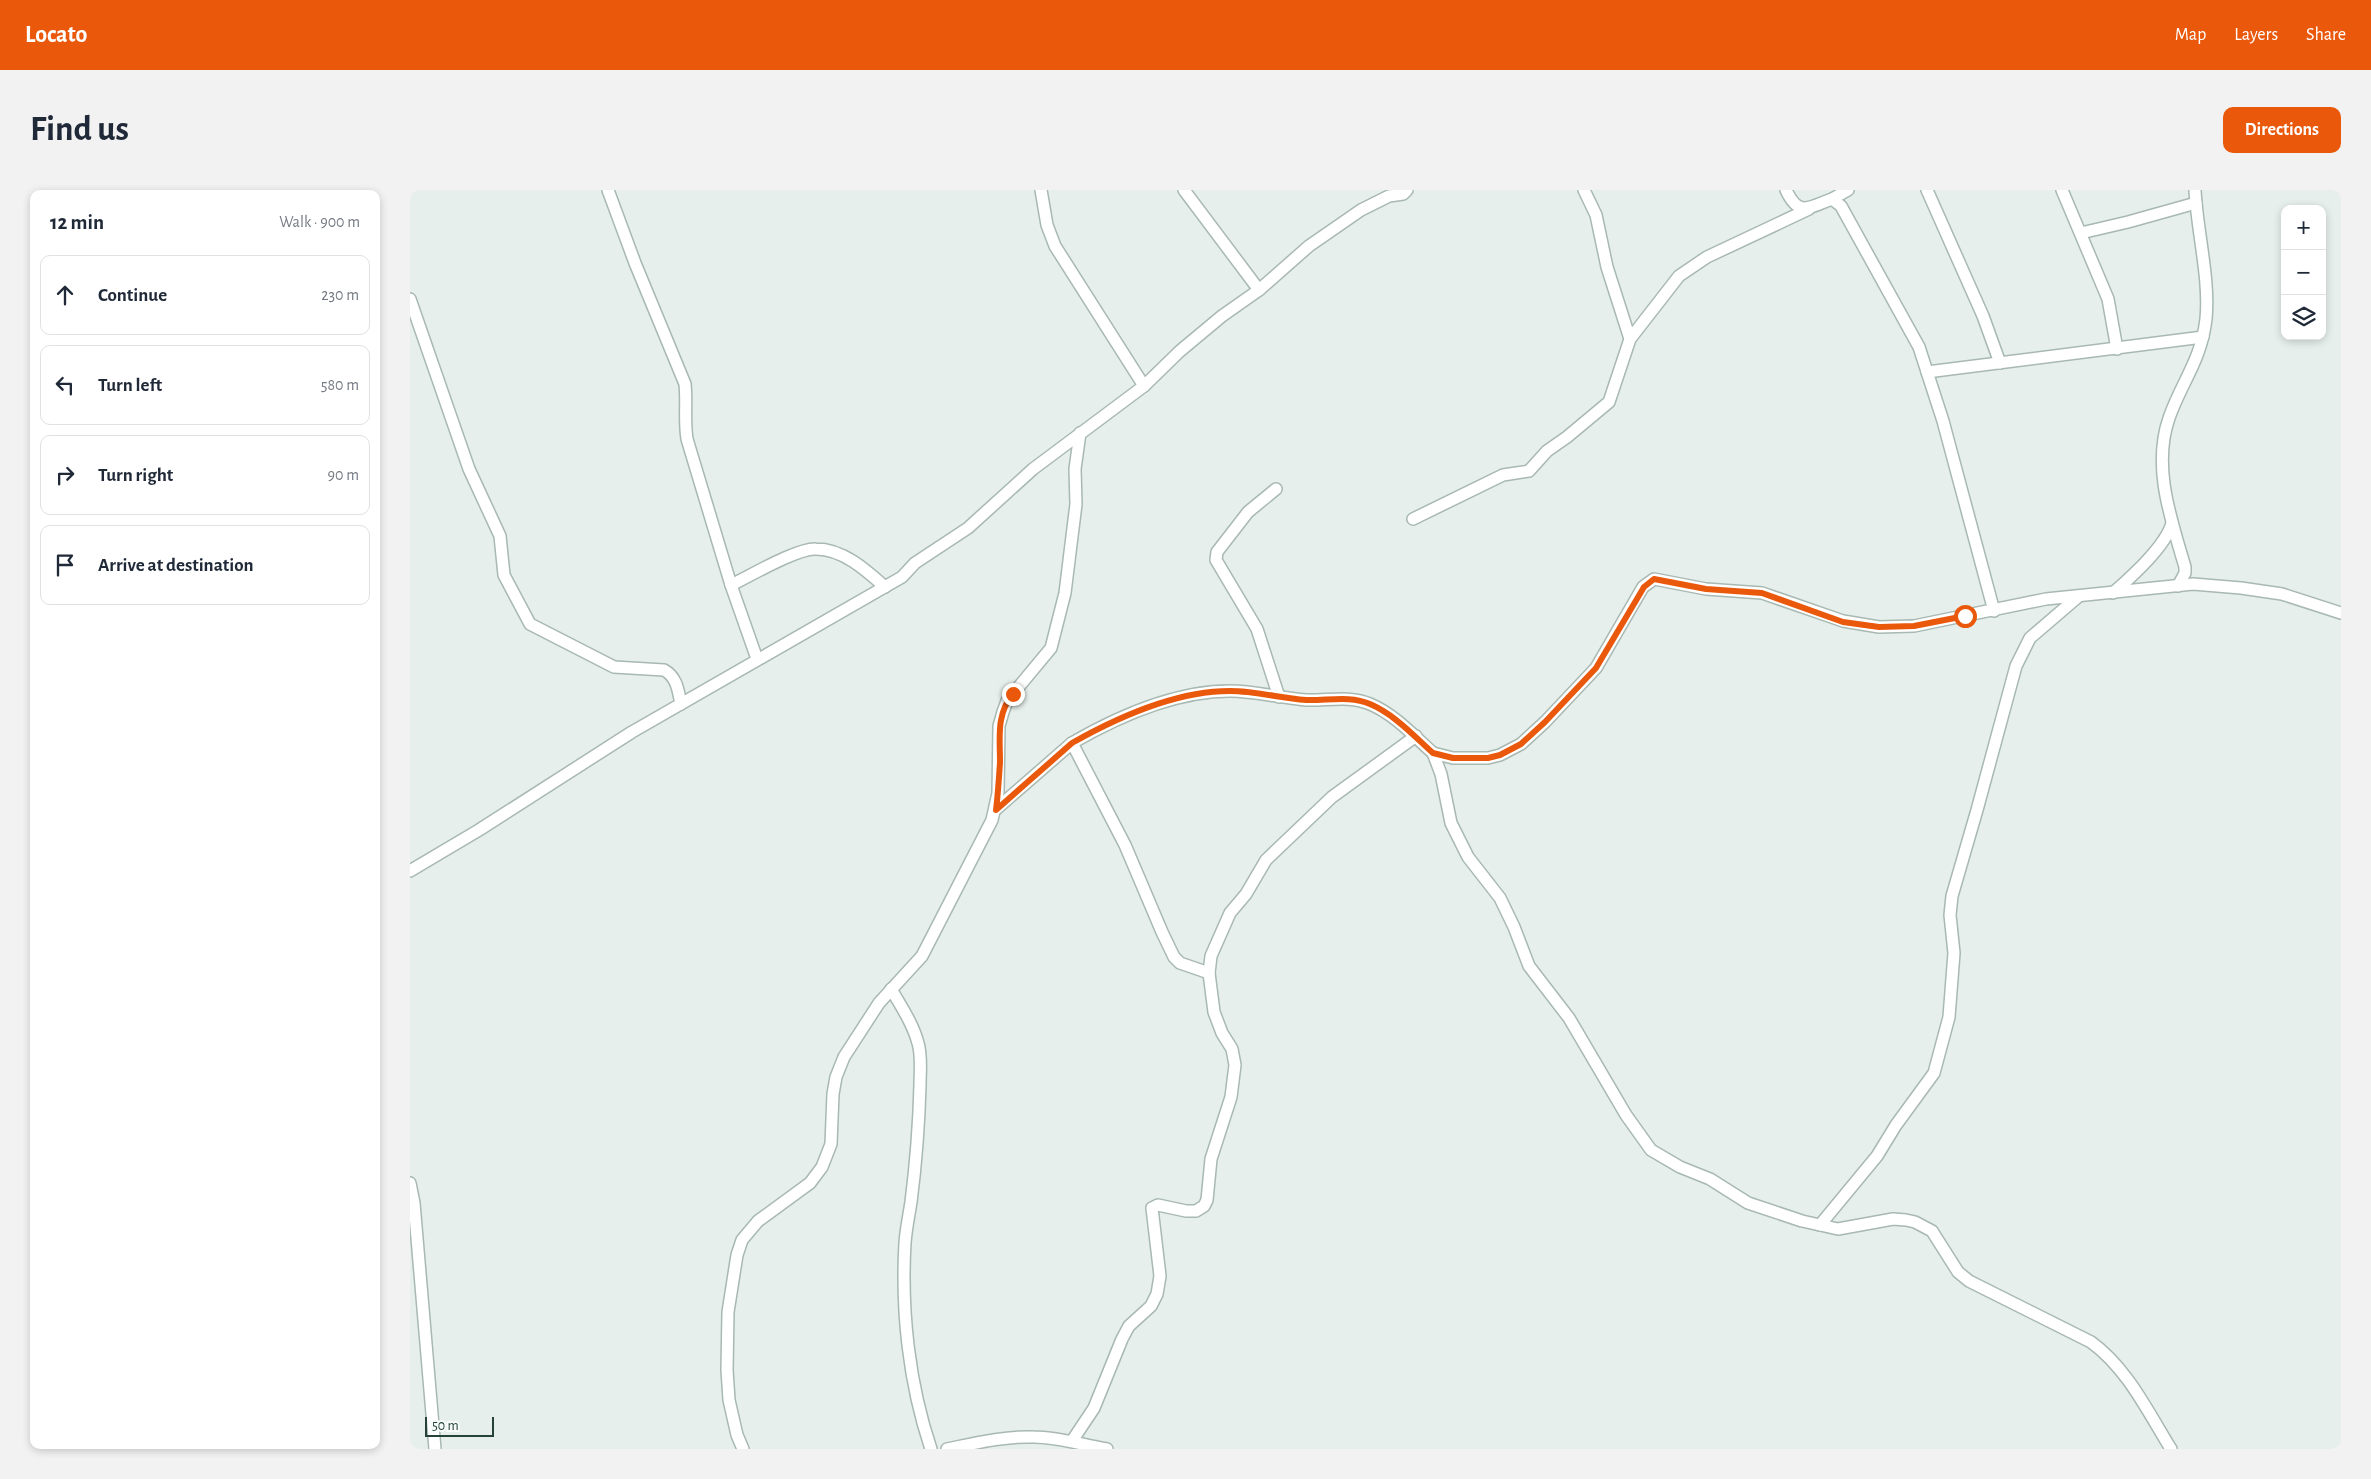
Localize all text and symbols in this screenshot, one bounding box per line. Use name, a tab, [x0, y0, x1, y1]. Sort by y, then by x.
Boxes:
text: Locato	[25, 23, 87, 47]
text: Map	[2175, 26, 2206, 44]
text: Layers	[2234, 26, 2278, 44]
text: Share	[2306, 26, 2346, 44]
button: Directions	[2223, 107, 2341, 153]
text: Find us	[30, 112, 129, 147]
map controls	[2281, 205, 2326, 340]
button: +	[2281, 205, 2326, 250]
text: 12 min	[50, 212, 104, 233]
text: Walk · 900 m	[279, 214, 360, 230]
button: −	[2281, 250, 2326, 295]
icon: ahead	[51, 281, 79, 309]
text: Continue	[98, 286, 167, 305]
text: 230 m	[321, 287, 359, 303]
button: layers	[2281, 295, 2326, 340]
icon: left	[51, 371, 79, 399]
text: Turn left	[98, 376, 162, 395]
text: 580 m	[321, 377, 359, 393]
icon: right	[51, 461, 79, 489]
text: Turn right	[98, 466, 173, 485]
text: 90 m	[328, 467, 359, 483]
icon: arrive	[51, 551, 79, 579]
text: Arrive at destination	[98, 556, 254, 575]
route start	[1954, 605, 1977, 628]
route end	[1002, 683, 1025, 706]
scale bar	[425, 1414, 494, 1437]
text: 50 m	[432, 1419, 459, 1433]

